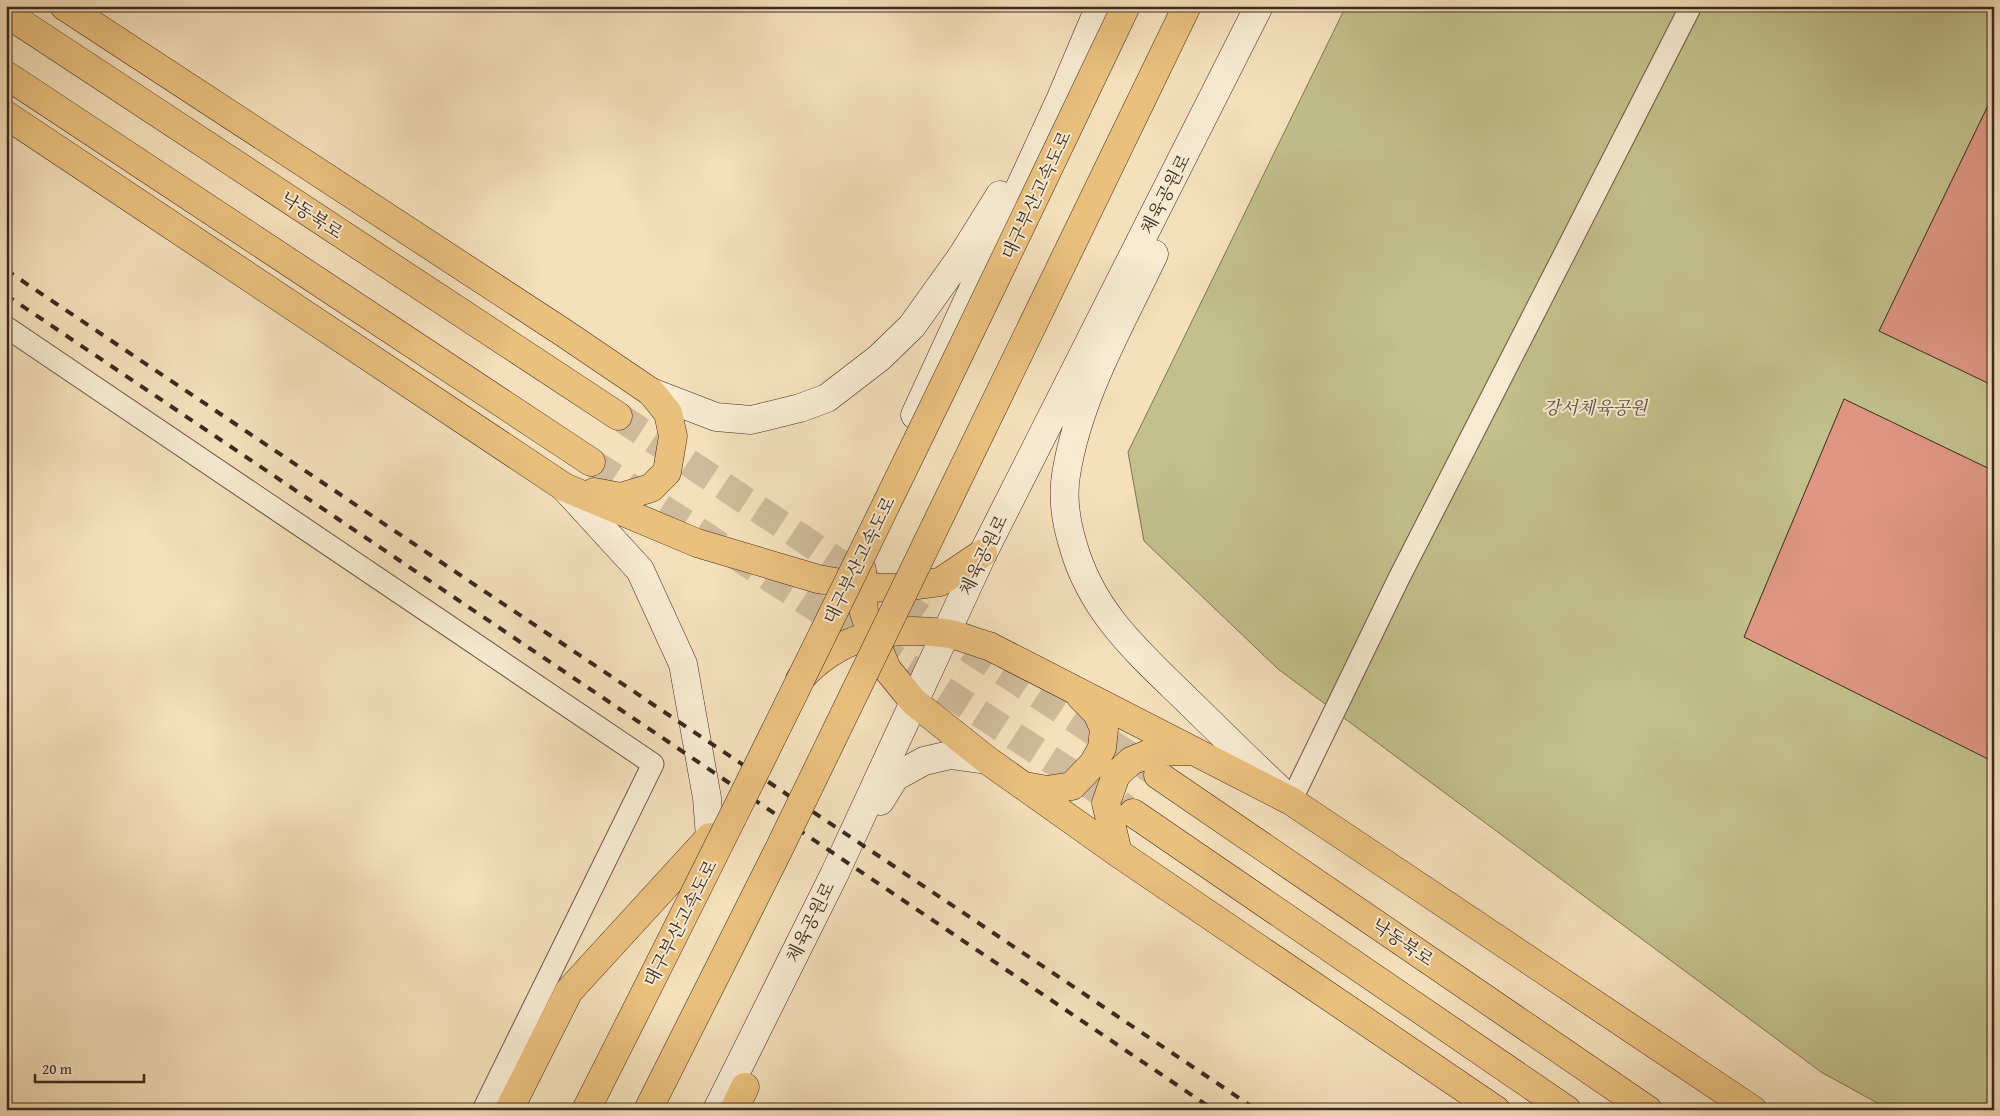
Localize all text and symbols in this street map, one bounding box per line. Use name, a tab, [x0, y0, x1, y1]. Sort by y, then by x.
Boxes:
street label: 대구부산고속도로	[994, 126, 1078, 264]
street label: 체육공원로	[1133, 149, 1197, 239]
street label: 낙동북로	[275, 185, 349, 245]
park label: 강서체육공원	[1543, 394, 1649, 421]
street label: 대구부산고속도로	[816, 492, 902, 628]
street label: 체육공원로	[952, 510, 1014, 600]
street label: 대구부산고속도로	[636, 855, 724, 991]
street label: 체육공원로	[779, 877, 841, 967]
street label: 낙동북로	[1367, 911, 1439, 973]
scale bar	[35, 1051, 144, 1083]
text: 20 m	[42, 1058, 73, 1079]

